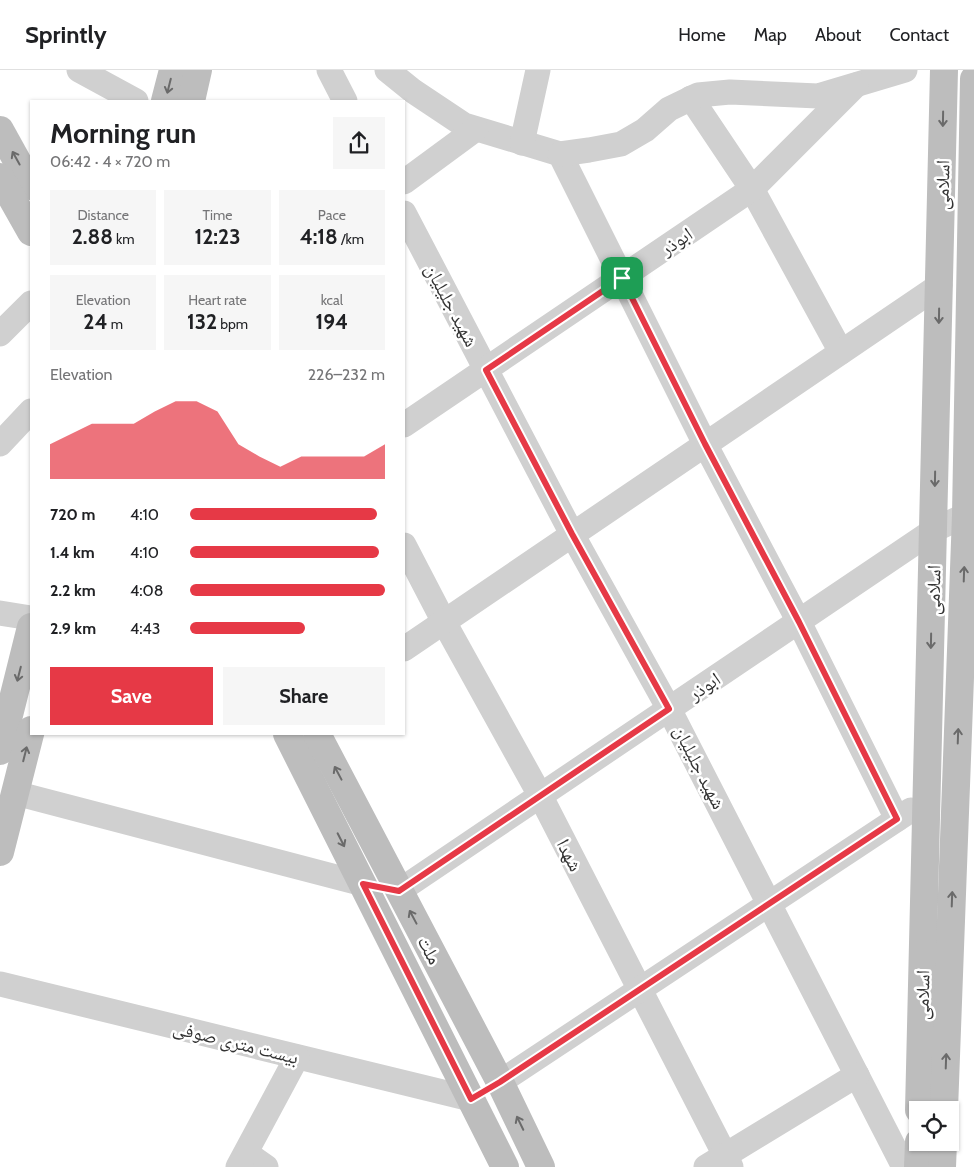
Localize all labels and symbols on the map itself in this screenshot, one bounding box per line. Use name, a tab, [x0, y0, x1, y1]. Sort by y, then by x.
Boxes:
one-way arrow	[164, 77, 173, 93]
one-way arrow	[939, 110, 948, 126]
one-way arrow	[10, 152, 20, 166]
street label: اسلامی	[931, 160, 954, 210]
street label: ابوذر	[655, 222, 697, 261]
pin	[601, 257, 643, 299]
street label: شهید جلیلیان	[420, 260, 483, 351]
one-way arrow	[934, 308, 944, 324]
one-way arrow	[931, 470, 940, 486]
street label: اسلامی	[922, 565, 945, 615]
one-way arrow	[959, 566, 968, 582]
one-way arrow	[927, 633, 936, 649]
one-way arrow	[14, 666, 23, 682]
street label: ابوذر	[683, 667, 725, 706]
street label: شهید جلیلیان	[669, 722, 730, 813]
one-way arrow	[953, 729, 962, 745]
one-way arrow	[21, 747, 30, 763]
one-way arrow	[333, 766, 342, 781]
one-way arrow	[337, 832, 346, 847]
street label: شهدا	[552, 835, 587, 875]
one-way arrow	[947, 891, 957, 908]
one-way arrow	[408, 910, 417, 925]
street label: ملت	[413, 932, 446, 968]
street label: اسلامی	[911, 970, 934, 1020]
street label: بیست متری صوفی	[171, 1016, 301, 1069]
one-way arrow	[941, 1054, 951, 1070]
one-way arrow	[515, 1116, 524, 1131]

